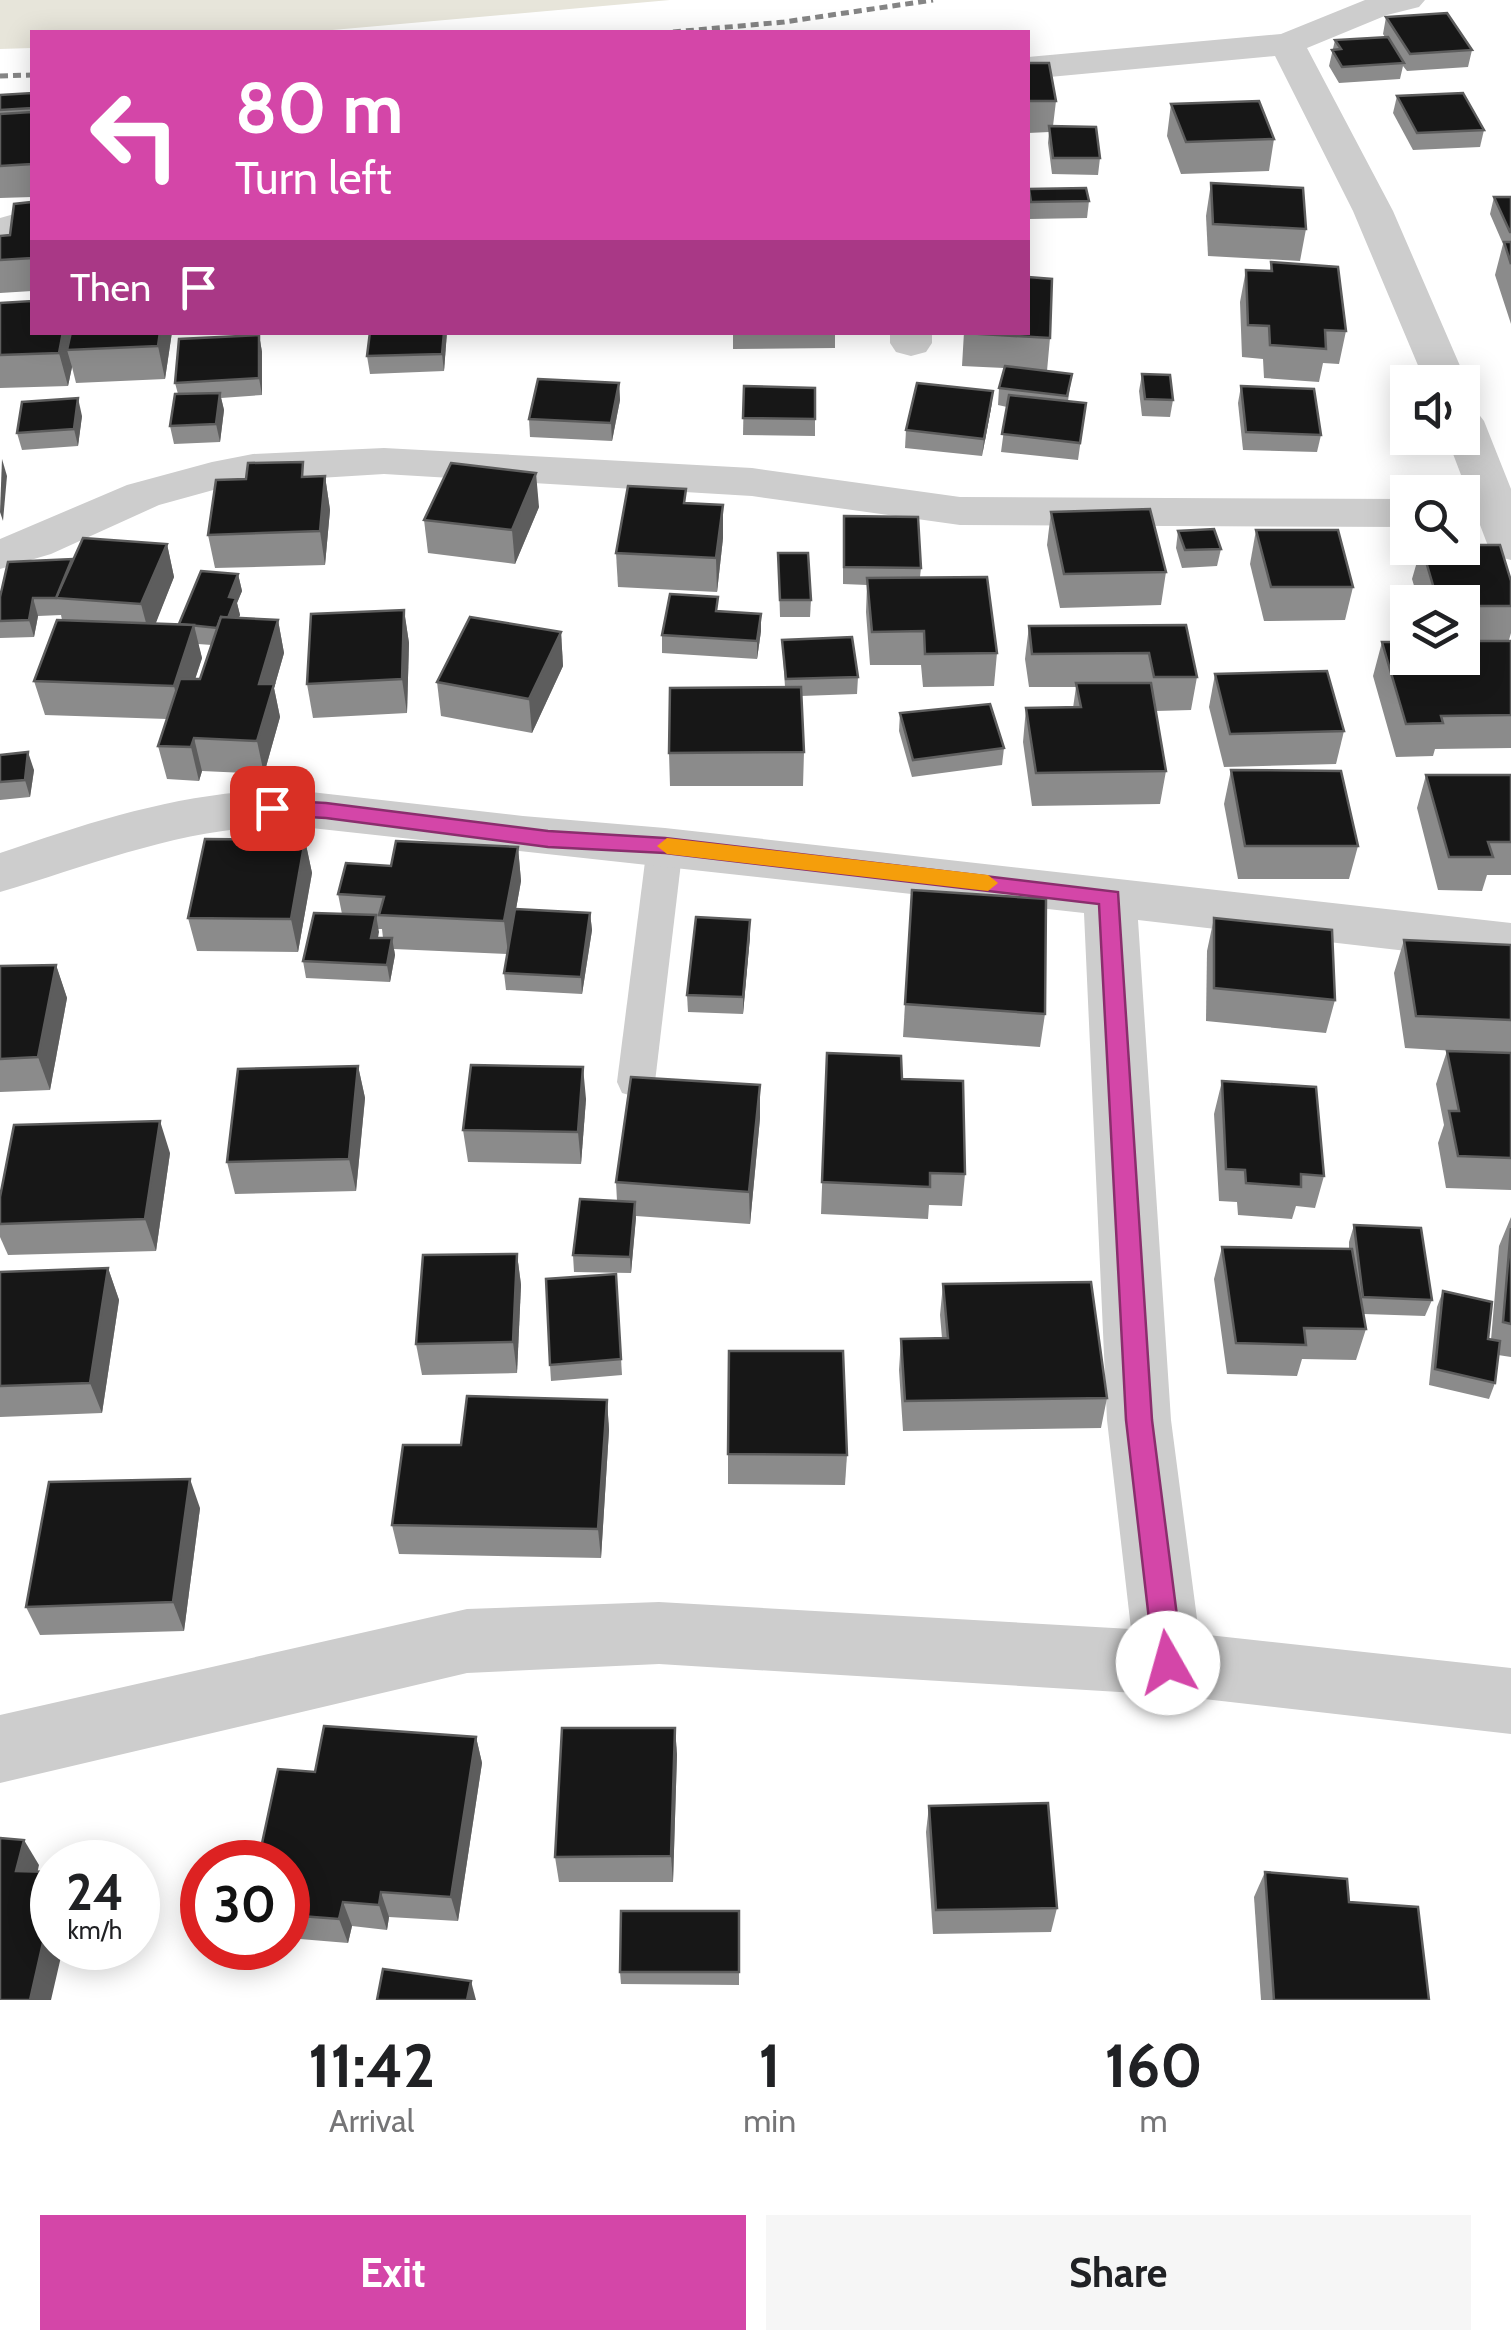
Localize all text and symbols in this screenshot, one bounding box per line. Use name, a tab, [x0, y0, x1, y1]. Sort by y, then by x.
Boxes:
text: 80 m	[235, 65, 403, 151]
icon: left	[70, 70, 200, 200]
text: Turn left	[235, 151, 392, 205]
icon: arrive	[171, 260, 226, 315]
text: Then	[70, 264, 151, 311]
map controls	[1390, 365, 1480, 675]
button: sound	[1390, 365, 1480, 455]
button: search	[1390, 475, 1480, 565]
button: layers	[1390, 585, 1480, 675]
pin	[230, 766, 315, 851]
icon: arrive	[245, 781, 300, 836]
position arrow	[1116, 1611, 1220, 1715]
speed limit sign: 30	[180, 1840, 310, 1970]
text: 24	[66, 1862, 124, 1923]
text: km/h	[68, 1915, 122, 1945]
text: 11:42	[308, 2029, 435, 2102]
text: 1	[759, 2029, 781, 2102]
text: 160	[1104, 2029, 1203, 2102]
text: Arrival	[329, 2101, 414, 2140]
text: min	[743, 2101, 796, 2140]
text: m	[1139, 2101, 1168, 2140]
button: Exit	[40, 2215, 746, 2330]
button: Share	[766, 2215, 1471, 2330]

